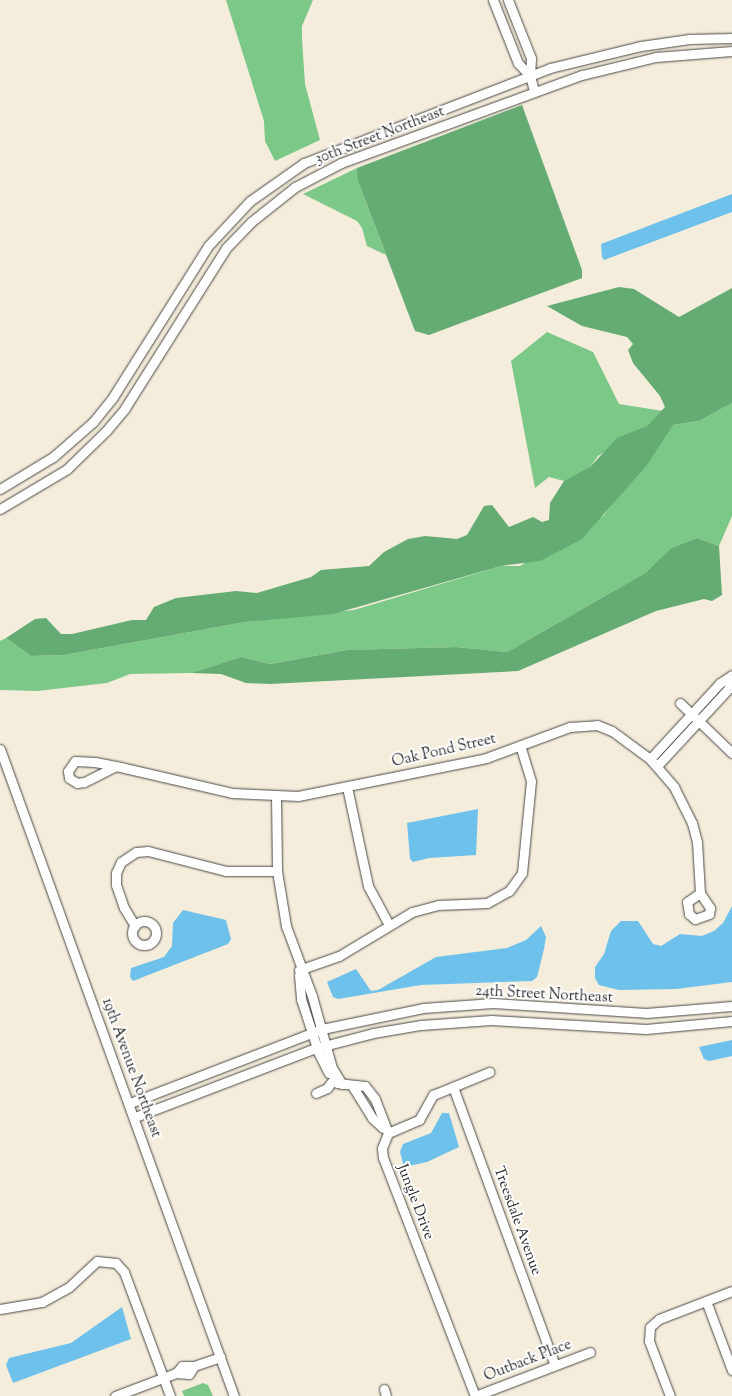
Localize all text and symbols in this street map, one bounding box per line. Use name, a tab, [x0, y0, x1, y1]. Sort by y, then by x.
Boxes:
street label: 30th Street Northeast	[313, 103, 447, 169]
street label: Oak Pond Street	[390, 730, 498, 772]
street label: 24th Street Northeast	[475, 982, 613, 1008]
street label: 19th Avenue Northeast	[97, 996, 165, 1140]
street label: Jungle Drive	[392, 1162, 438, 1242]
street label: Treesdale Avenue	[489, 1164, 545, 1278]
street label: Outback Place	[482, 1336, 574, 1386]

